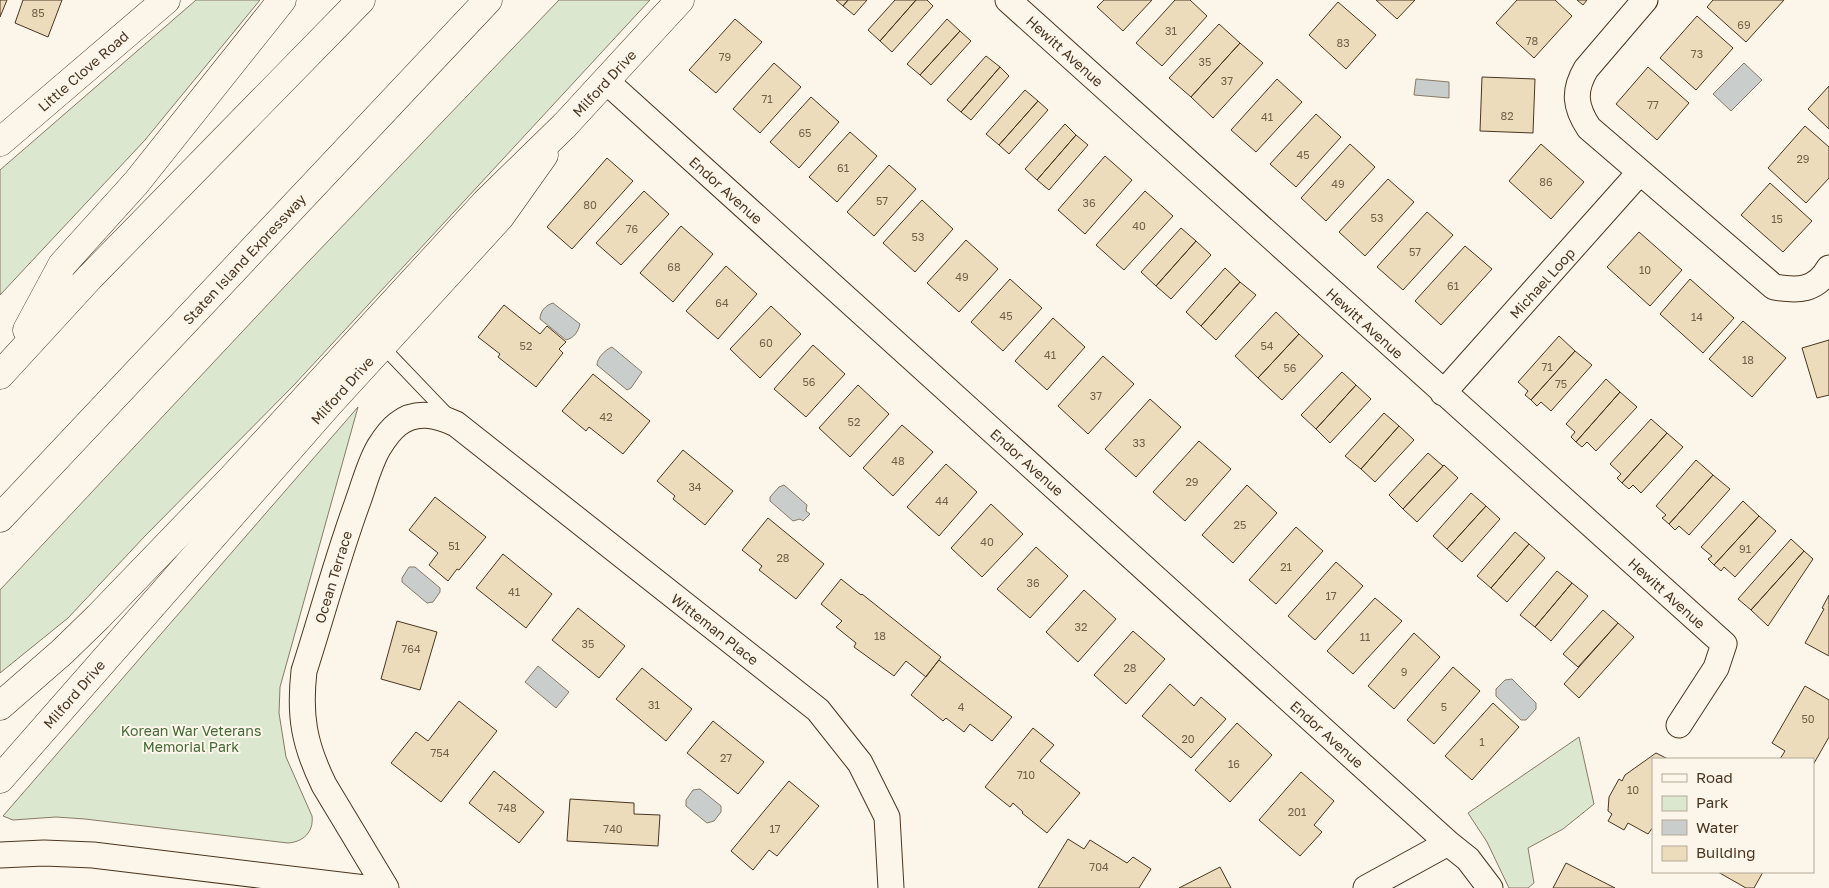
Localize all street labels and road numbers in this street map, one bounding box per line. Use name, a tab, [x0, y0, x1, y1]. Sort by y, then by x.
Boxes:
street label: Hewitt Avenue	[1023, 12, 1107, 90]
street label: Little Clove Road	[34, 27, 132, 115]
street label: Milford Drive	[569, 46, 639, 120]
street label: Endor Avenue	[686, 153, 766, 227]
street label: Staten Island Expressway	[179, 190, 309, 328]
street label: Michael Loop	[1506, 244, 1578, 322]
street label: Hewitt Avenue	[1323, 284, 1407, 362]
street label: Milford Drive	[307, 353, 377, 427]
street label: Endor Avenue	[987, 425, 1067, 499]
street label: Ocean Terrace	[311, 529, 355, 625]
street label: Hewitt Avenue	[1625, 554, 1709, 632]
street label: Witteman Place	[668, 590, 762, 668]
street label: Milford Drive	[40, 656, 108, 732]
street label: Endor Avenue	[1287, 697, 1367, 771]

